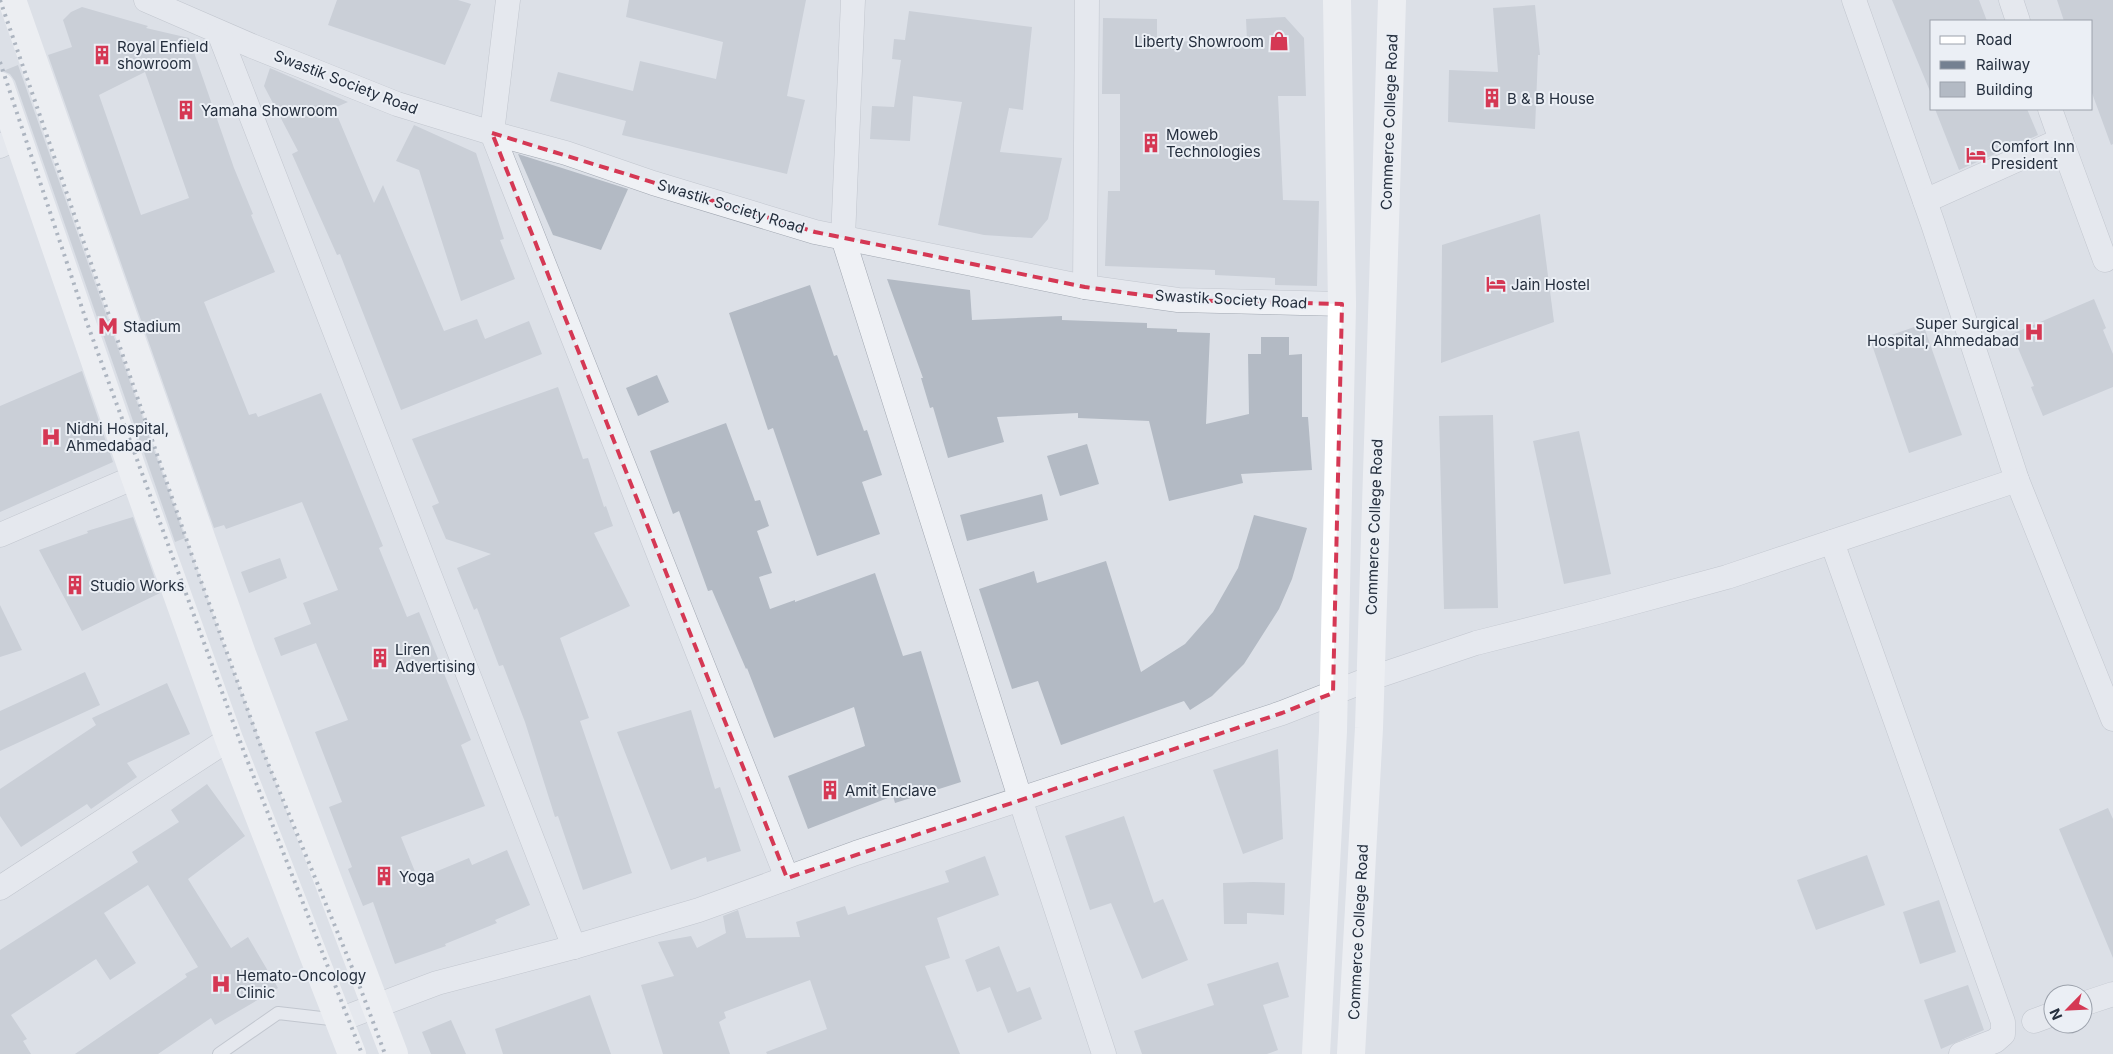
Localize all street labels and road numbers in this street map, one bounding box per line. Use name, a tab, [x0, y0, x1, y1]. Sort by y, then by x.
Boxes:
street label: Commerce College Road	[1376, 34, 1402, 210]
street label: Swastik Society Road	[271, 46, 421, 118]
street label: Swastik Society Road	[655, 175, 807, 237]
street label: Swastik Society Road	[1154, 286, 1308, 312]
street label: Commerce College Road	[1361, 439, 1387, 615]
street label: Commerce College Road	[1344, 844, 1372, 1020]

